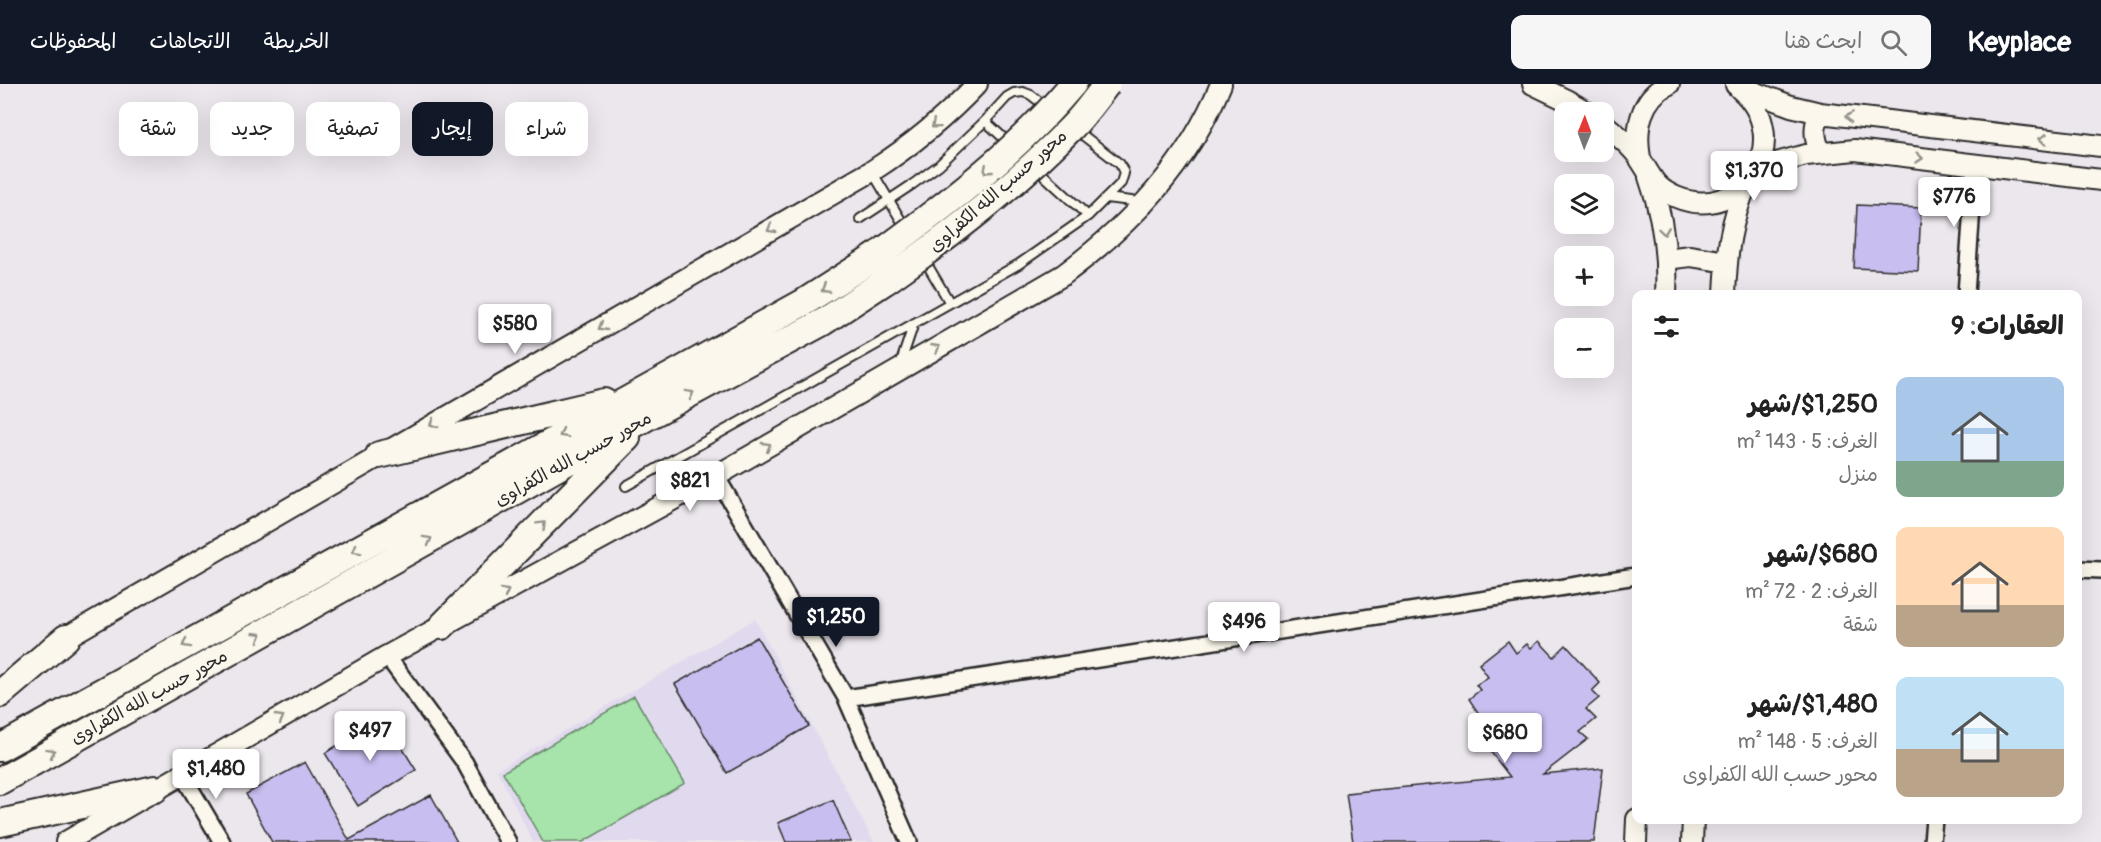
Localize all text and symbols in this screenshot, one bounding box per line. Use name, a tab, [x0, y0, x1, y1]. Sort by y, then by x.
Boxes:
search box	[1511, 15, 1931, 69]
text: Keyplace	[1967, 25, 2071, 60]
icon: search	[1877, 26, 1910, 59]
text: ابحث هنا	[1784, 27, 1862, 55]
text: المحفوظات	[30, 28, 116, 55]
text: الاتجاهات	[149, 28, 231, 55]
text: الخريطة	[264, 28, 329, 55]
chip: شقة	[119, 102, 198, 156]
chip: جديد	[210, 102, 294, 156]
chip: تصفية	[306, 102, 400, 156]
chip: إيجار	[412, 102, 493, 156]
chip: شراء	[505, 102, 588, 156]
north arrow	[1554, 102, 1614, 162]
map controls	[1554, 102, 1614, 378]
one-way arrow	[1845, 112, 1854, 124]
one-way arrow	[931, 118, 942, 129]
street label: محور حسب الله الكفراوى	[924, 125, 1072, 257]
one-way arrow	[2038, 134, 2047, 146]
pin: $1,370	[1705, 151, 1803, 202]
one-way arrow	[1914, 151, 1924, 163]
text: $1,370	[1724, 158, 1784, 183]
one-way arrow	[983, 163, 994, 174]
button: layers	[1554, 174, 1614, 234]
pin: $776	[1918, 177, 1990, 228]
text: $776	[1932, 184, 1976, 209]
one-way arrow	[767, 222, 777, 233]
one-way arrow	[1657, 226, 1669, 235]
button: +	[1554, 246, 1614, 306]
one-way arrow	[821, 281, 832, 292]
pin: $580	[479, 304, 551, 355]
icon: filters	[1650, 310, 1683, 343]
text: العقارات: 9	[1951, 310, 2064, 342]
text: $580	[492, 311, 538, 336]
button: −	[1554, 318, 1614, 378]
one-way arrow	[598, 319, 608, 331]
one-way arrow	[929, 344, 940, 355]
text: $1,250/شهر	[1748, 388, 1878, 420]
one-way arrow	[683, 390, 694, 401]
icon: home	[1944, 401, 2016, 473]
street label: محور حسب الله الكفراوى	[490, 406, 656, 512]
one-way arrow	[429, 417, 439, 428]
one-way arrow	[559, 427, 569, 438]
text: الغرف: 5 · 143 m²	[1737, 429, 1878, 454]
one-way arrow	[761, 442, 771, 454]
pin: $821	[654, 461, 726, 512]
text: منزل	[1839, 462, 1878, 487]
text: $821	[670, 468, 710, 493]
one-way arrow	[534, 521, 545, 532]
one-way arrow	[421, 536, 432, 548]
text: $680/شهر	[1765, 538, 1878, 570]
one-way arrow	[352, 542, 362, 554]
icon: home	[1944, 551, 2016, 623]
text: الغرف: 2 · 72 m²	[1745, 579, 1878, 604]
one-way arrow	[499, 588, 509, 599]
pin: $1,250	[787, 597, 885, 648]
pin: $496	[1208, 602, 1280, 653]
text: $1,250	[806, 604, 866, 629]
text: $496	[1222, 609, 1266, 634]
text: شقة	[1843, 612, 1878, 637]
one-way arrow	[251, 632, 262, 643]
one-way arrow	[182, 637, 192, 648]
street label: محور حسب الله الكفراوى	[66, 644, 232, 750]
text: $1,480/شهر	[1749, 688, 1878, 720]
icon: home	[1944, 701, 2016, 773]
pin: $497	[334, 711, 406, 762]
pin: $680	[1469, 713, 1541, 764]
one-way arrow	[274, 714, 284, 725]
text: $497	[348, 718, 392, 743]
text: $680	[1482, 720, 1528, 745]
text: الغرف: 5 · 148 m²	[1738, 729, 1878, 754]
one-way arrow	[45, 748, 55, 759]
pin: $1,480	[167, 749, 265, 800]
text: $1,480	[186, 756, 246, 781]
text: محور حسب الله الكفراوى	[1682, 762, 1878, 787]

